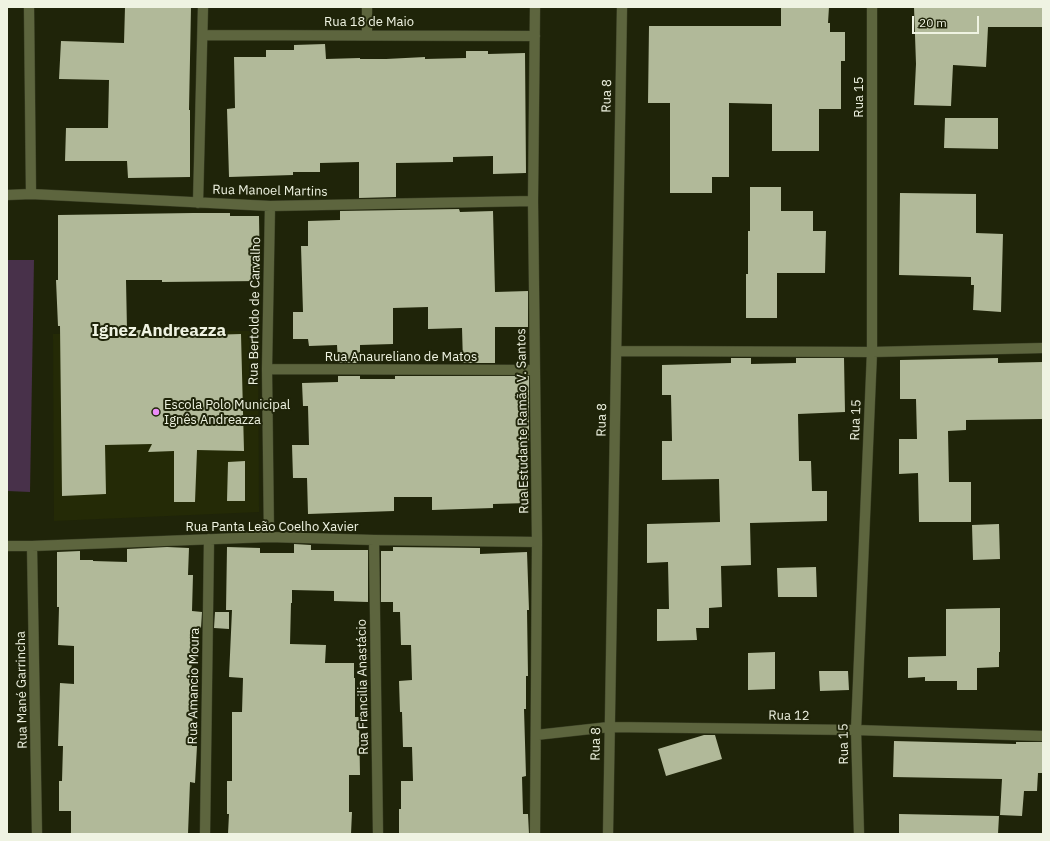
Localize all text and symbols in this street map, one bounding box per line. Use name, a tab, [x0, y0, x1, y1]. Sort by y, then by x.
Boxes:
scale bar	[914, 8, 981, 34]
street label: Rua 18 de Maio	[324, 14, 414, 30]
text: 20 m	[919, 15, 947, 30]
street label: Rua 15	[851, 76, 867, 118]
street label: Rua 8	[599, 79, 615, 113]
street label: Rua Manoel Martins	[212, 182, 328, 200]
street label: Rua Bertoldo de Carvalho	[246, 237, 264, 385]
district label: Ignez Andreazza	[92, 321, 226, 341]
street label: Rua Estudante Ramão V. Santos	[514, 328, 532, 514]
street label: Rua Anaureliano de Matos	[325, 349, 477, 365]
place label: Escola Polo Municipal Ignês Andreazza	[164, 397, 290, 428]
street label: Rua 15	[847, 399, 865, 441]
street label: Rua 8	[594, 403, 610, 437]
marker: Escola Polo Municipal Ignês Andreazza	[151, 407, 161, 417]
street label: Rua Panta Leão Coelho Xavier	[185, 519, 359, 535]
street label: Rua Francilia Anastácio	[354, 619, 372, 755]
street label: Rua Amancio Moura	[185, 628, 203, 744]
street label: Rua Mané Garrincha	[13, 631, 31, 749]
street label: Rua 12	[768, 708, 810, 724]
street label: Rua 15	[836, 723, 852, 765]
street label: Rua 8	[588, 727, 604, 761]

